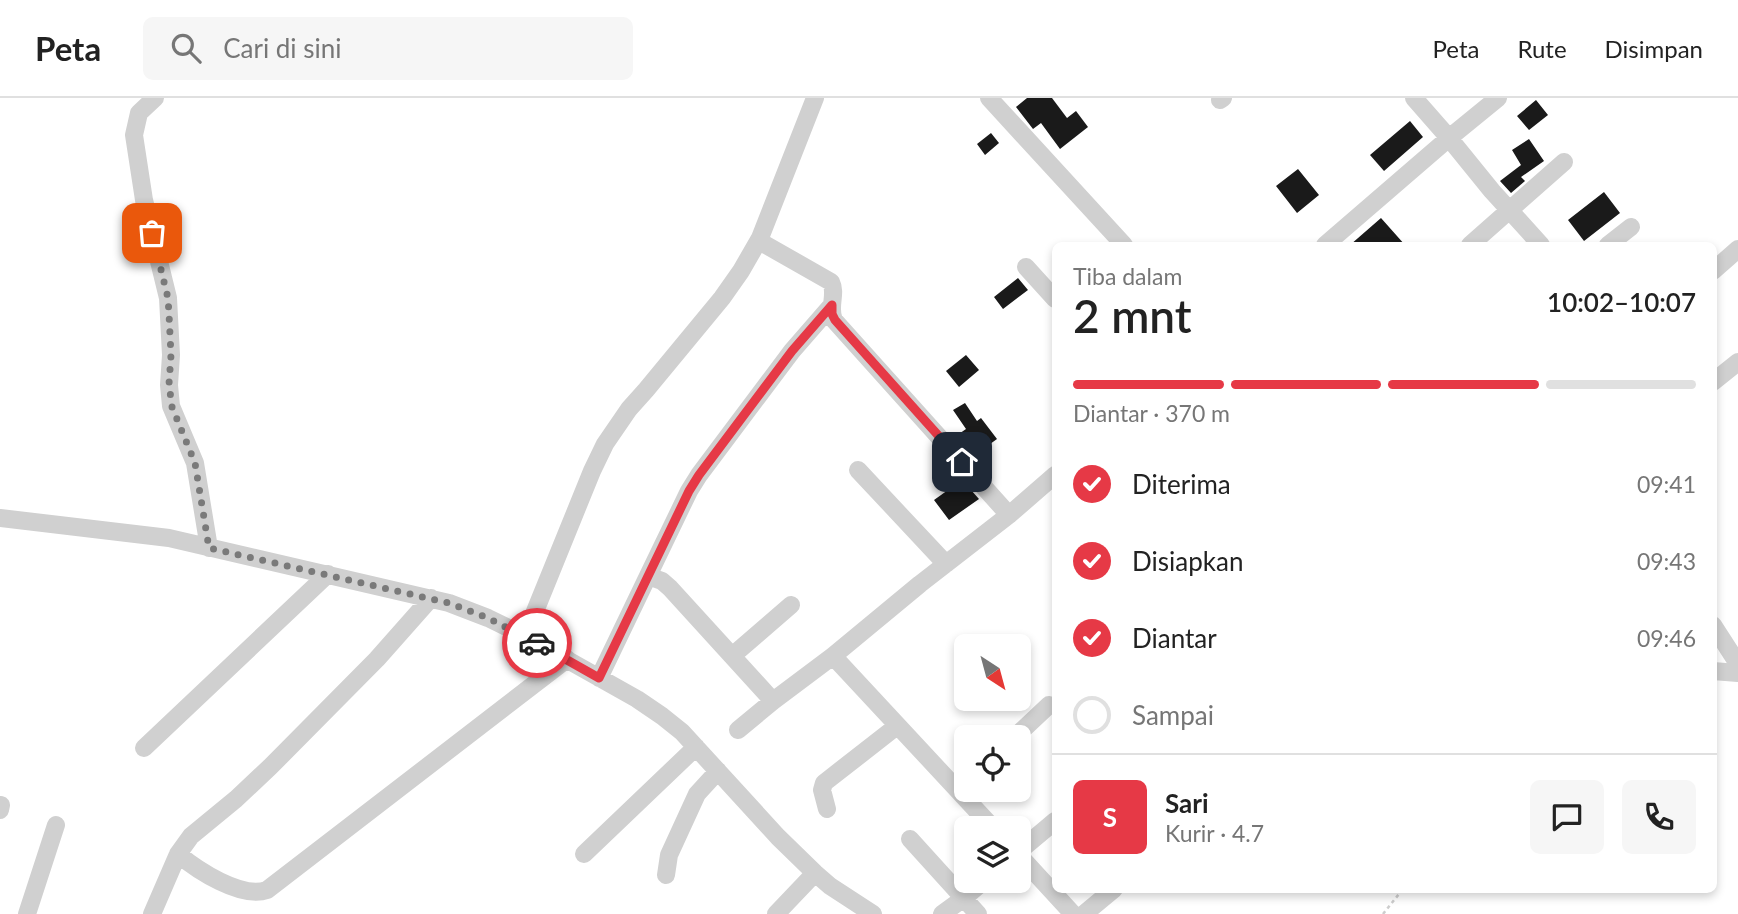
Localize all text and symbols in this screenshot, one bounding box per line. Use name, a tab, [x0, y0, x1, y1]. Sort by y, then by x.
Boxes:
search box	[143, 17, 633, 80]
text: Peta	[35, 28, 101, 68]
icon: search	[167, 29, 205, 67]
text: Cari di sini	[223, 32, 342, 64]
text: Peta	[1433, 34, 1479, 63]
text: Rute	[1517, 34, 1567, 63]
text: Disimpan	[1605, 34, 1703, 63]
pin	[122, 203, 182, 263]
icon: bag	[133, 214, 171, 252]
text: Tiba dalam	[1073, 262, 1182, 290]
text: 10:02–10:07	[1547, 286, 1696, 318]
text: 2 mnt	[1073, 288, 1192, 343]
text: Diantar · 370 m	[1073, 399, 1230, 427]
pin	[932, 432, 992, 492]
icon: home	[943, 443, 981, 481]
icon: check	[1073, 465, 1111, 503]
text: Diterima	[1132, 468, 1231, 500]
text: 09:41	[1637, 470, 1696, 498]
icon: check	[1073, 542, 1111, 580]
text: Disiapkan	[1132, 545, 1243, 577]
text: 09:43	[1637, 547, 1696, 575]
courier	[502, 608, 572, 678]
icon: check	[1073, 619, 1111, 657]
text: Diantar	[1132, 622, 1217, 654]
icon: car	[518, 624, 556, 662]
text: 09:46	[1637, 624, 1696, 652]
north arrow	[954, 634, 1031, 710]
map controls	[954, 634, 1031, 893]
text: Sampai	[1132, 699, 1214, 731]
button: locate	[954, 725, 1031, 802]
button: chat	[1530, 780, 1604, 854]
button: phone	[1622, 780, 1696, 854]
text: Sari	[1165, 787, 1209, 819]
text: S	[1103, 801, 1117, 833]
button: layers	[954, 816, 1031, 893]
text: Kurir · 4.7	[1165, 819, 1264, 847]

